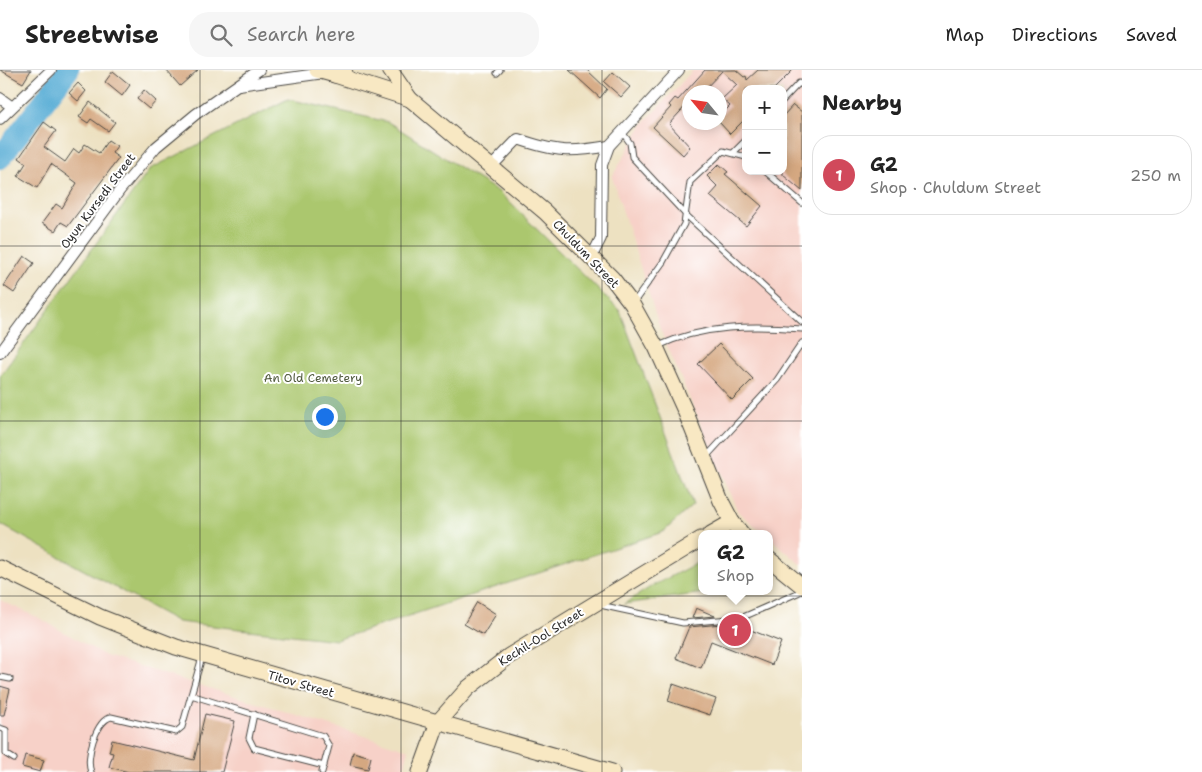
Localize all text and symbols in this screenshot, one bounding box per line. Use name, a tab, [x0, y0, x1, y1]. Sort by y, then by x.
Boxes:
search box	[189, 12, 539, 57]
text: Streetwise	[25, 19, 159, 51]
icon: search	[207, 21, 235, 49]
text: Search here	[247, 22, 356, 47]
text: Map	[946, 23, 984, 47]
text: Directions	[1012, 23, 1098, 47]
text: Saved	[1126, 23, 1177, 47]
north arrow	[682, 85, 727, 130]
map controls	[742, 85, 787, 175]
button: +	[742, 85, 787, 130]
text: Nearby	[822, 89, 902, 117]
button: −	[742, 130, 787, 175]
street label: Oyun Kursedi Street	[57, 150, 139, 252]
text: G2	[870, 152, 898, 177]
text: 1	[835, 165, 843, 186]
text: 250 m	[1130, 165, 1181, 186]
text: Shop · Chuldum Street	[870, 177, 1041, 198]
street label: Chuldum Street	[549, 216, 623, 292]
park label: An Old Cemetery	[264, 370, 362, 386]
your location	[312, 404, 338, 430]
popup	[698, 530, 773, 595]
text: G2	[717, 540, 745, 565]
text: Shop	[717, 565, 754, 586]
street label: Kechil-Ool Street	[495, 604, 587, 670]
pin: 1	[719, 611, 751, 649]
street label: Titov Street	[266, 667, 336, 701]

